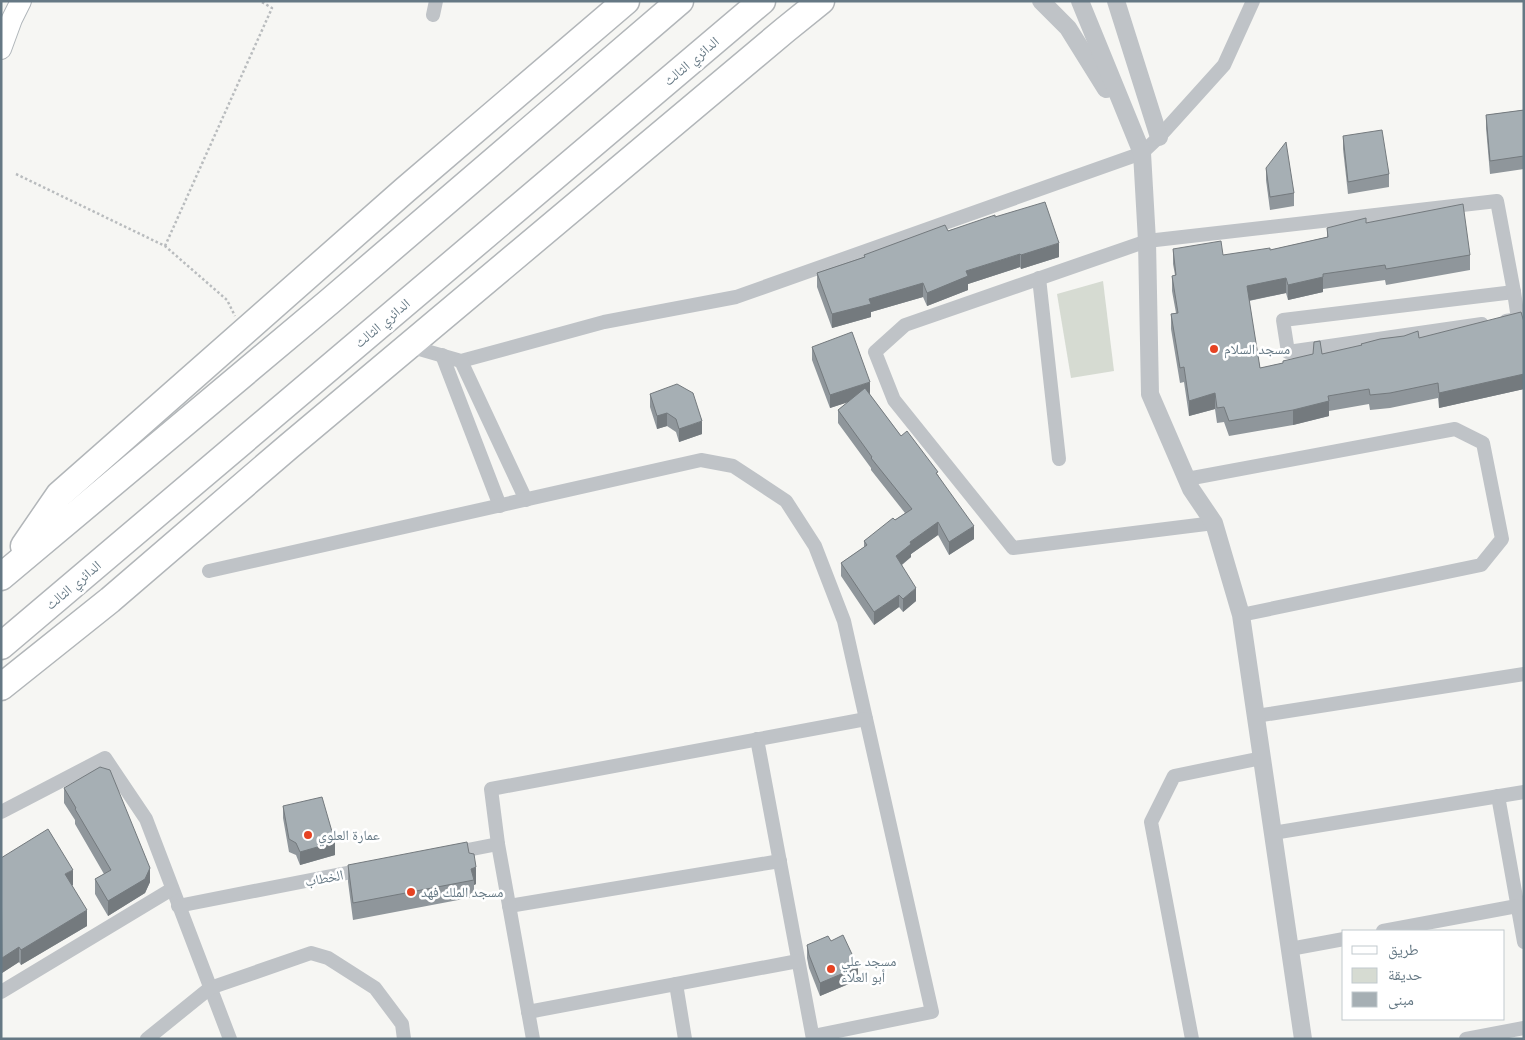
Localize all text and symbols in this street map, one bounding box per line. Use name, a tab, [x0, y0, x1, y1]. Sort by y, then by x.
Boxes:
street label: الدائري الثالث	[659, 32, 724, 91]
street label: الدائري الثالث	[350, 294, 415, 353]
place label: مسجد السلام	[1224, 340, 1290, 359]
marker: مسجد السلام	[1208, 343, 1220, 355]
street label: الدائري الثالث	[41, 556, 106, 615]
place label: عمارة العلوي	[318, 826, 380, 847]
marker: عمارة العلوي	[302, 829, 314, 841]
street label: الخطاب	[303, 865, 345, 892]
place label: مسجد الملك فهد	[421, 883, 504, 902]
marker: مسجد الملك فهد	[405, 886, 417, 898]
legend	[1342, 930, 1505, 1020]
text: طريق	[1388, 940, 1419, 960]
place label: مسجد علي أبو العلاء	[841, 952, 896, 987]
marker: مسجد علي أبو العلاء	[825, 963, 837, 975]
text: حديقة	[1388, 965, 1423, 985]
text: مبنى	[1388, 990, 1414, 1010]

